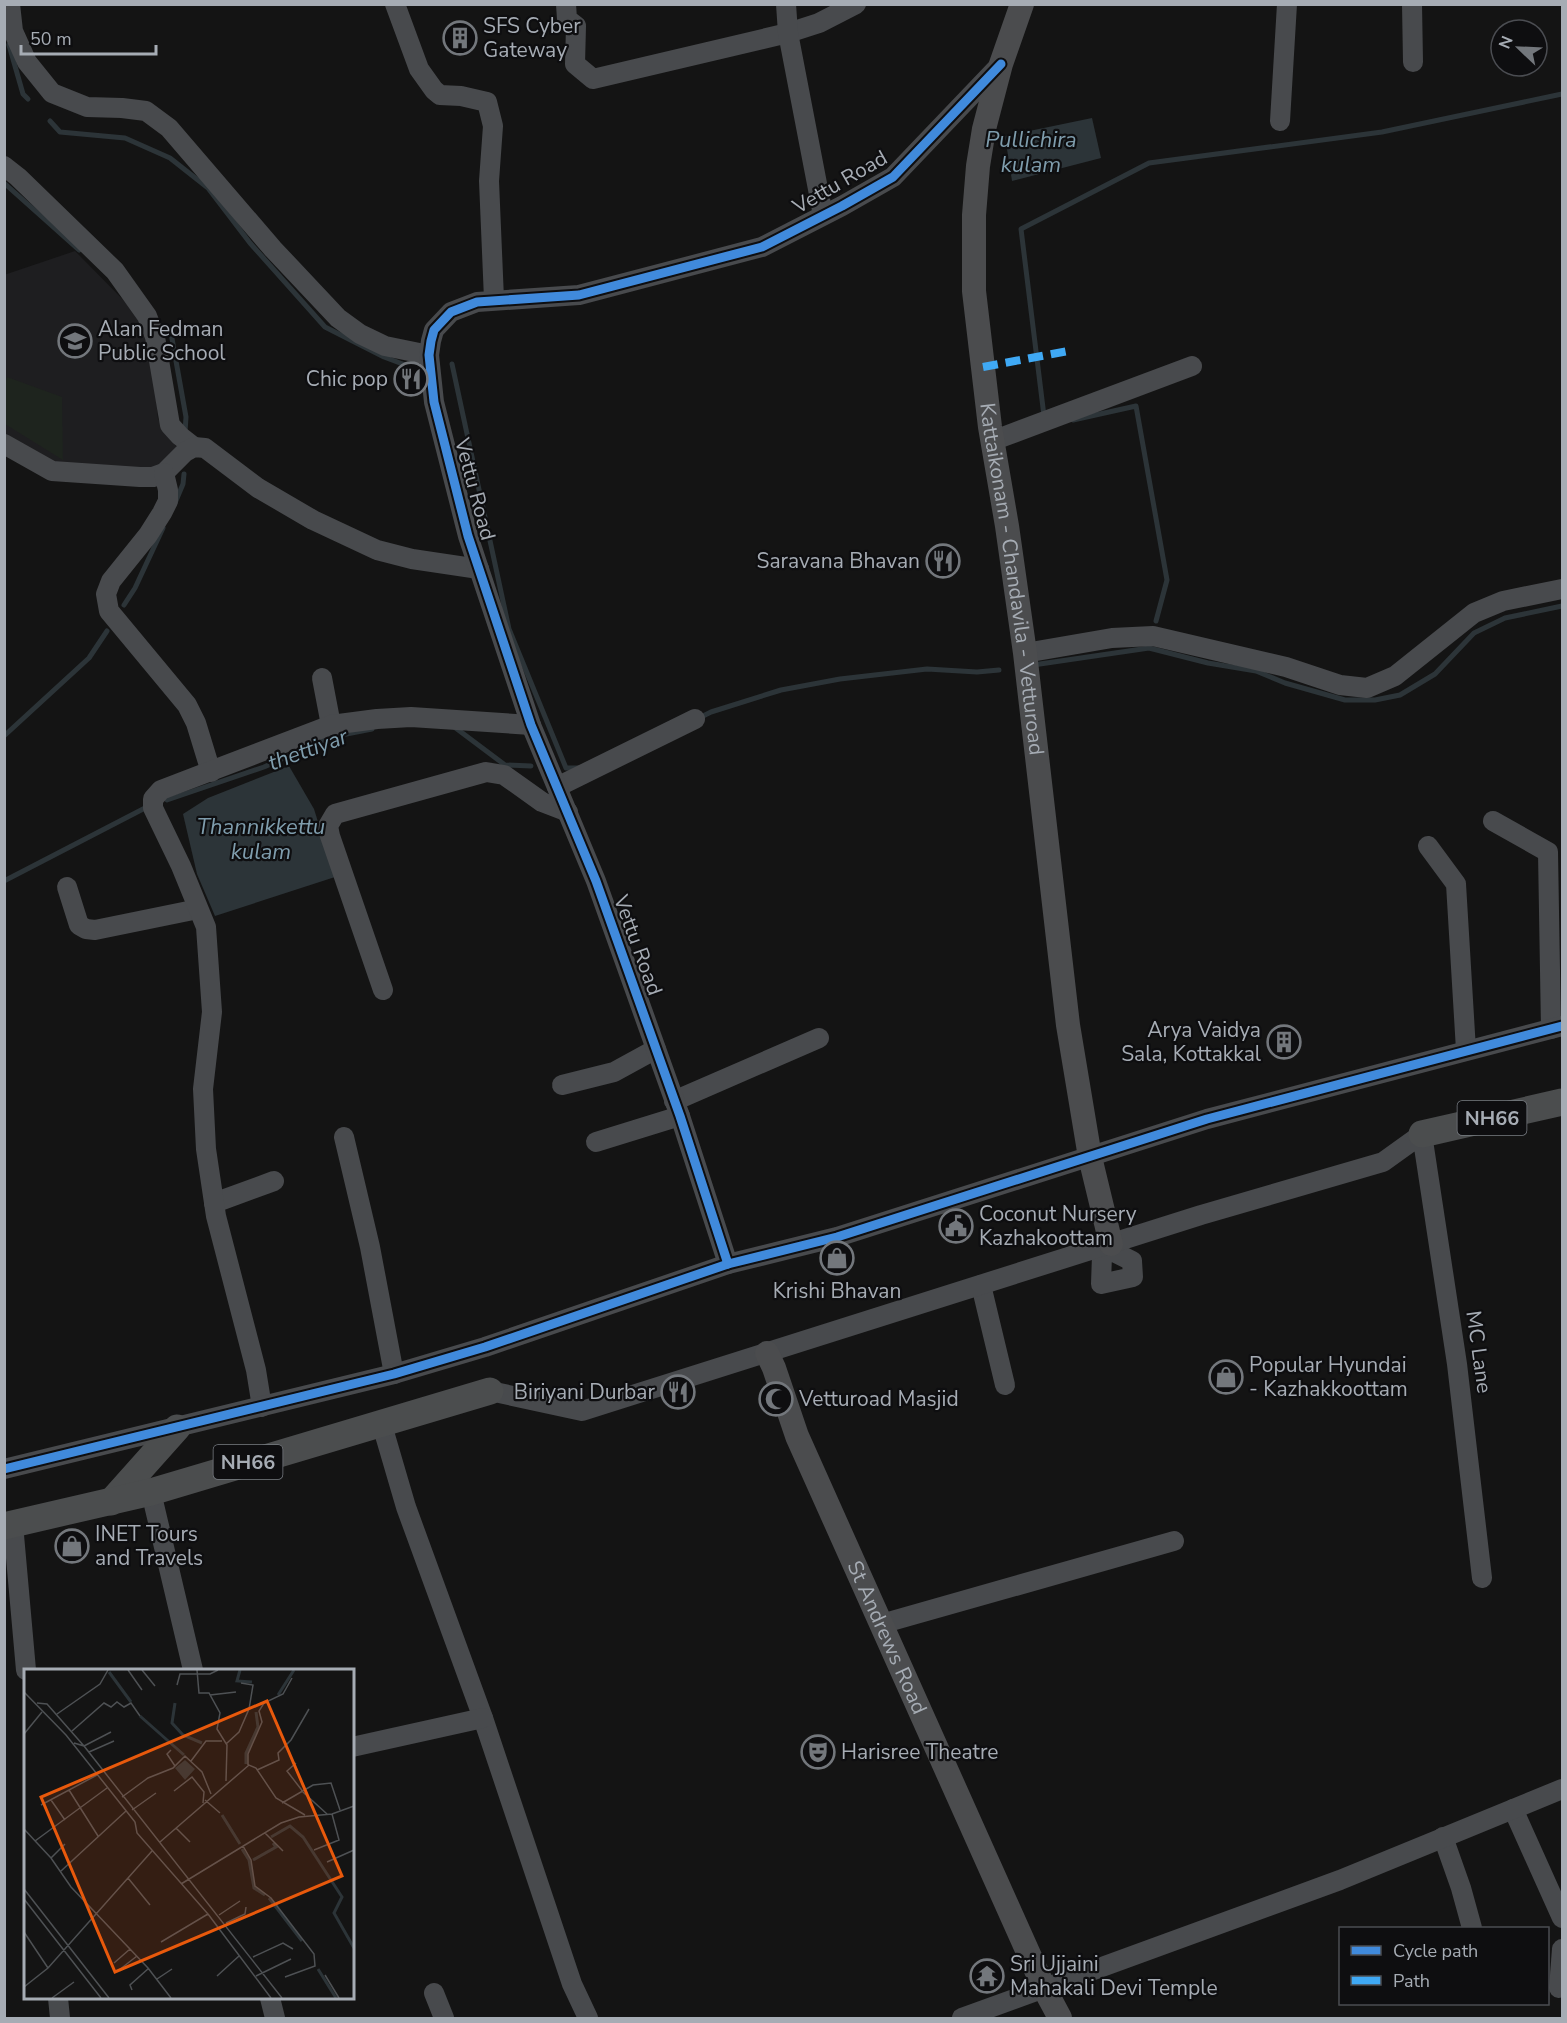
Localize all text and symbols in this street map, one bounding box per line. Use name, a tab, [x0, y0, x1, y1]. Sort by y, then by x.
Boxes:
place label: SFS Cyber Gateway	[483, 12, 581, 64]
scale bar	[21, 18, 156, 56]
north arrow	[1489, 18, 1549, 78]
building icon: SFS Cyber Gateway	[442, 20, 478, 56]
text: 50 m	[30, 27, 72, 51]
text: N	[1494, 33, 1519, 52]
water label: Pullichira kulam	[985, 125, 1077, 180]
street label: Vettu Road	[787, 144, 892, 221]
place label: Alan Fedman Public School	[98, 315, 226, 367]
school or university icon: Alan Fedman Public School	[57, 323, 93, 359]
restaurant icon: Chic pop	[393, 361, 429, 397]
place label: Chic pop	[306, 365, 388, 393]
street label: Kattaikonam - Chandavila - Vetturoad	[973, 401, 1051, 757]
street label: Vettu Road	[448, 434, 502, 543]
restaurant icon: Saravana Bhavan	[925, 543, 961, 579]
place label: Saravana Bhavan	[757, 547, 920, 575]
water label: thettiyar	[264, 721, 353, 778]
water label: Thannikkettu kulam	[197, 812, 325, 867]
street label: Vettu Road	[607, 890, 669, 999]
place label: Arya Vaidya Sala, Kottakkal	[1121, 1016, 1262, 1068]
building icon: Arya Vaidya Sala, Kottakkal	[1266, 1024, 1302, 1060]
road number: NH66	[1458, 1101, 1526, 1135]
place label: Coconut Nursery Kazhakoottam	[979, 1200, 1137, 1252]
public building icon: Coconut Nursery Kazhakoottam	[938, 1208, 974, 1244]
shop icon: Krishi Bhavan	[819, 1240, 855, 1276]
place label: Krishi Bhavan	[773, 1277, 901, 1305]
street label: MC Lane	[1459, 1309, 1499, 1395]
place label: Popular Hyundai - Kazhakkoottam	[1249, 1351, 1408, 1403]
shop icon: Popular Hyundai - Kazhakkoottam	[1208, 1359, 1244, 1395]
restaurant icon: Biriyani Durbar	[660, 1374, 696, 1410]
place label: Biriyani Durbar	[514, 1378, 655, 1406]
mosque icon: Vetturoad Masjid	[758, 1381, 794, 1417]
place label: Vetturoad Masjid	[798, 1385, 959, 1413]
road number: NH66	[214, 1445, 282, 1479]
place label: INET Tours and Travels	[95, 1520, 203, 1572]
shop icon: INET Tours and Travels	[54, 1528, 90, 1564]
street label: St Andrews Road	[841, 1556, 934, 1719]
inset map	[24, 1669, 354, 1999]
theatre icon: Harisree Theatre	[800, 1734, 836, 1770]
place label: Harisree Theatre	[841, 1738, 999, 1766]
legend	[1339, 1927, 1549, 2005]
text: Cycle path	[1393, 1939, 1478, 1963]
place label: Sri Ujjaini Mahakali Devi Temple	[1010, 1950, 1218, 2002]
temple icon: Sri Ujjaini Mahakali Devi Temple	[969, 1958, 1005, 1994]
text: Path	[1393, 1969, 1430, 1993]

